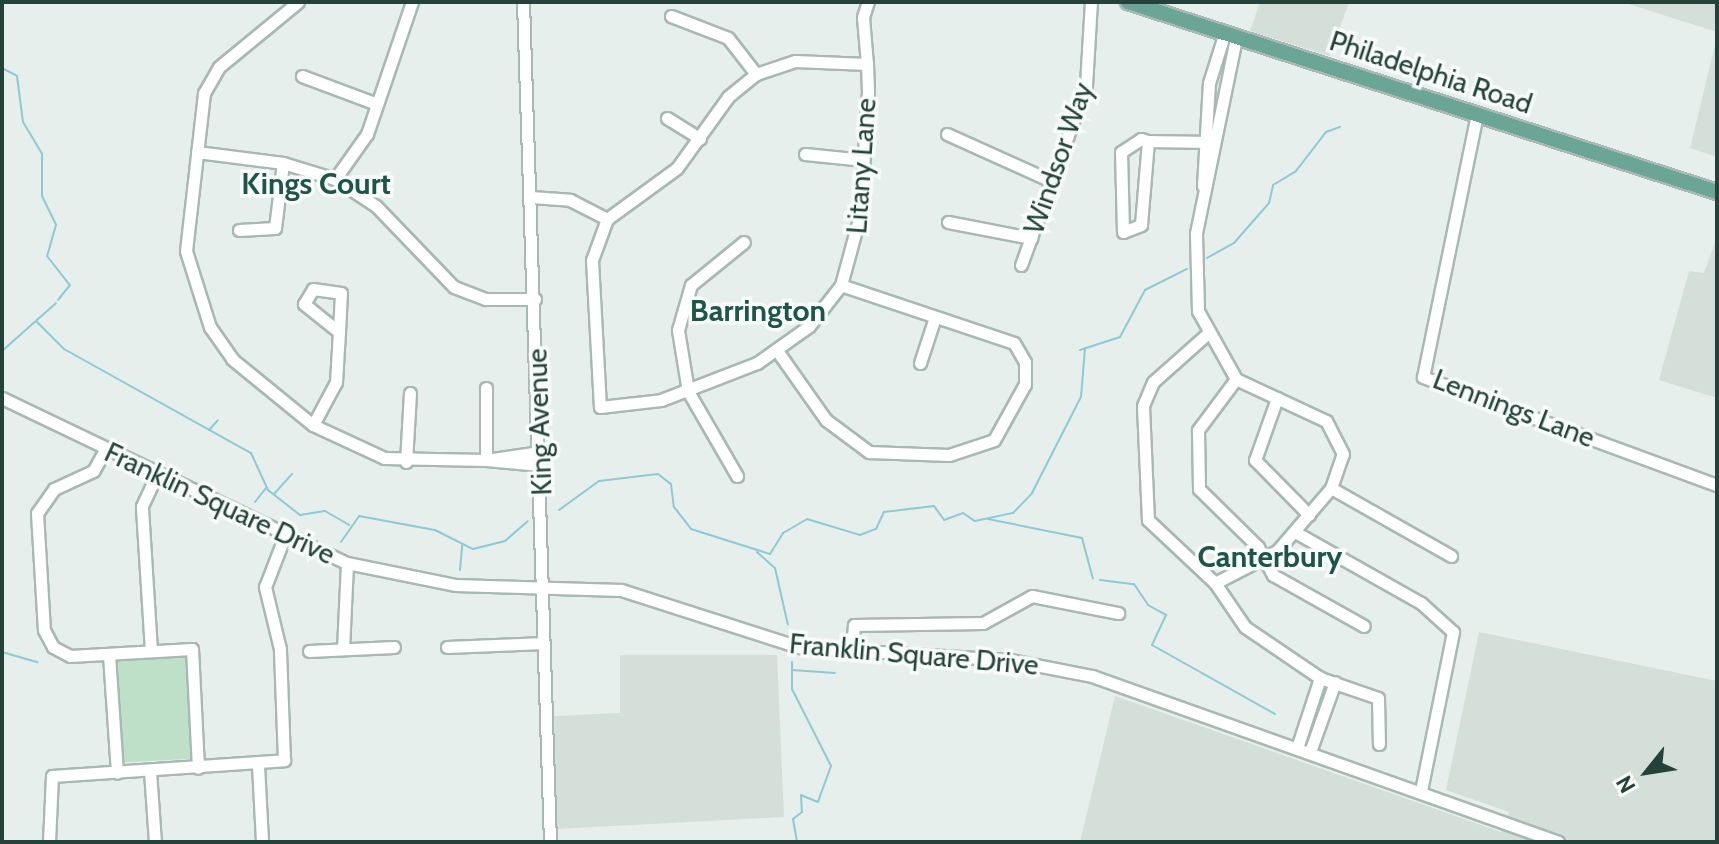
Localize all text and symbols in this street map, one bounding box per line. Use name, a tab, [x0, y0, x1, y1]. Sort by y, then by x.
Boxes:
street label: Philadelphia Road	[1326, 23, 1536, 121]
street label: Windsor Way	[1016, 78, 1100, 238]
street label: Litany Lane	[839, 97, 883, 235]
district label: Kings Court	[241, 166, 391, 202]
district label: Barrington	[690, 293, 826, 329]
street label: King Avenue	[520, 348, 558, 496]
street label: Lennings Lane	[1429, 362, 1599, 454]
street label: Franklin Square Drive	[100, 435, 340, 571]
district label: Canterbury	[1198, 539, 1342, 575]
street label: Franklin Square Drive	[788, 626, 1040, 682]
north arrow	[1607, 732, 1687, 812]
text: N	[1610, 771, 1641, 798]

